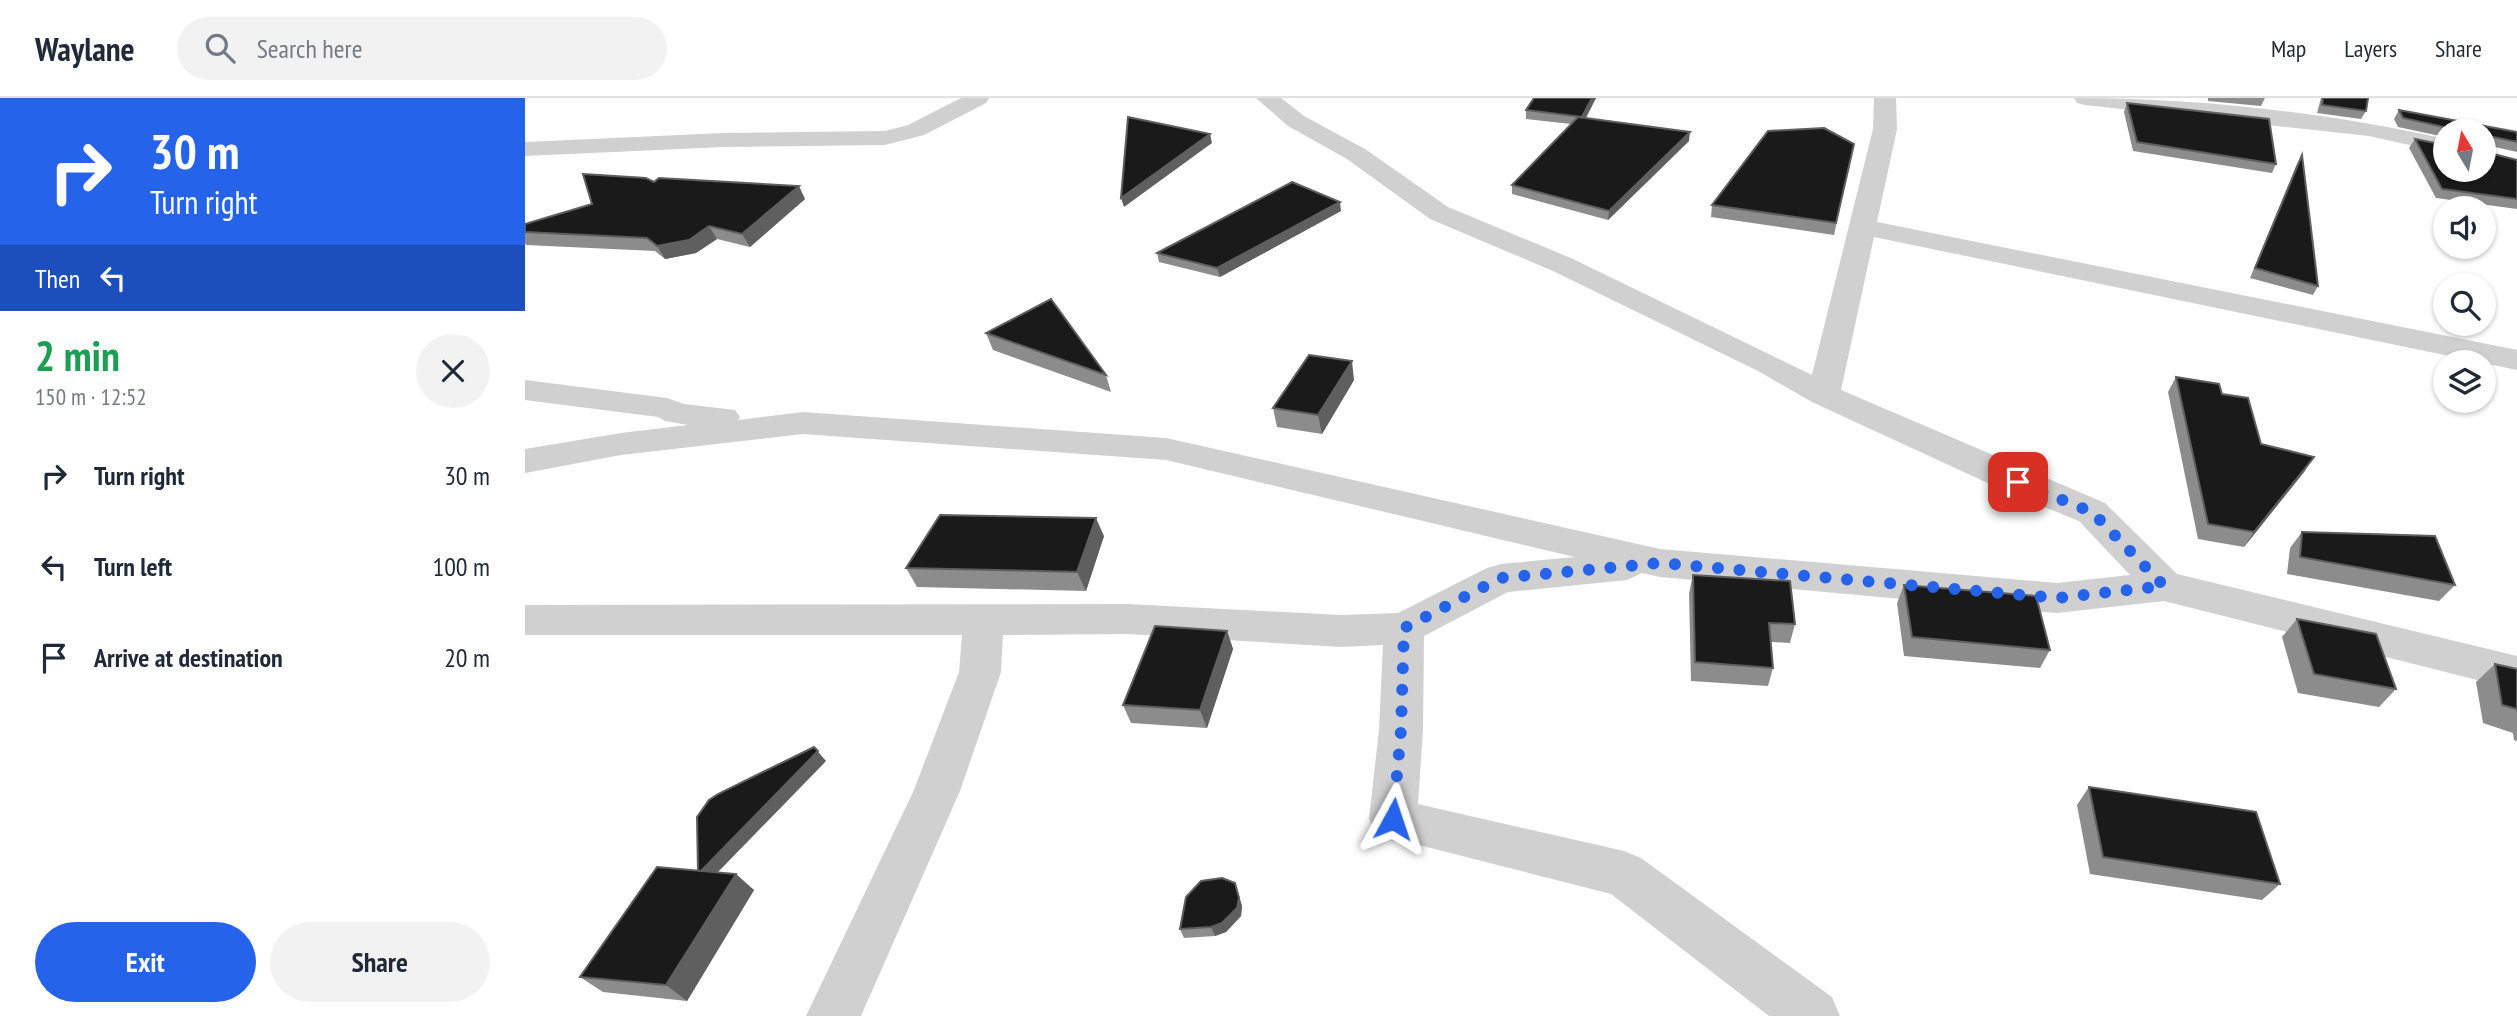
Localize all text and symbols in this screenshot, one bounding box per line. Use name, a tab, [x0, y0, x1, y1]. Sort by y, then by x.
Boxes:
search box	[177, 17, 667, 80]
text: Waylane	[35, 27, 135, 70]
icon: search	[201, 29, 239, 67]
text: Search here	[257, 32, 362, 65]
text: Map	[2271, 33, 2306, 64]
text: Layers	[2344, 33, 2397, 64]
text: Share	[2435, 33, 2482, 64]
text: 30 m	[150, 119, 239, 183]
north arrow	[2433, 119, 2495, 182]
map controls	[2433, 119, 2496, 413]
icon: right	[35, 126, 126, 217]
text: Turn right	[150, 181, 258, 223]
button: sound	[2433, 196, 2496, 259]
icon: left	[94, 259, 132, 297]
text: Then	[35, 262, 80, 295]
button: search	[2433, 273, 2496, 336]
text: 2 min	[35, 328, 120, 383]
button: close	[416, 334, 490, 408]
button: layers	[2433, 350, 2496, 413]
text: 150 m · 12:52	[35, 382, 147, 411]
pin	[1988, 452, 2048, 512]
icon: right	[35, 457, 73, 495]
text: Turn right	[94, 459, 185, 492]
text: 30 m	[444, 459, 490, 492]
icon: arrive	[1999, 463, 2037, 501]
icon: left	[35, 548, 73, 586]
text: Turn left	[94, 550, 172, 583]
text: 100 m	[432, 550, 490, 583]
icon: arrive	[35, 639, 73, 677]
text: Arrive at destination	[94, 641, 283, 674]
text: 20 m	[444, 641, 490, 674]
position arrow	[1356, 782, 1430, 856]
button: Exit	[35, 922, 256, 1002]
button: Share	[270, 922, 490, 1002]

